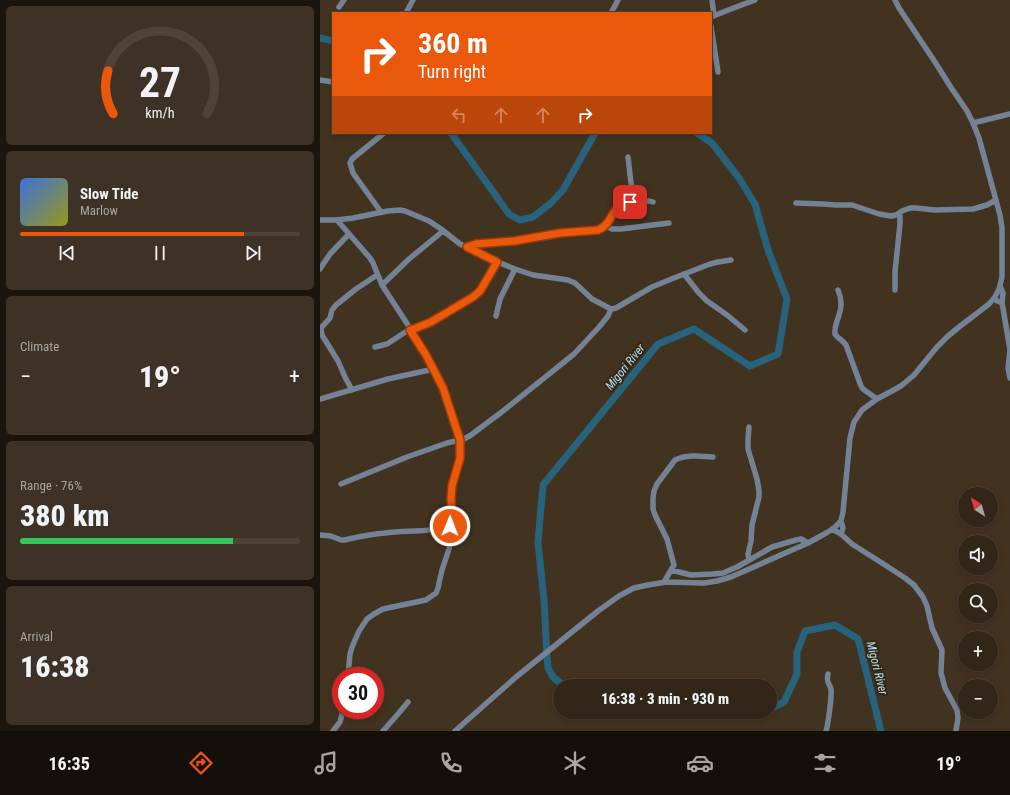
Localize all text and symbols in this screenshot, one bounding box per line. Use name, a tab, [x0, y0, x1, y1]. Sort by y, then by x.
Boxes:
text: 360 m	[418, 27, 488, 60]
icon: right	[352, 28, 404, 80]
text: 27	[139, 57, 181, 106]
text: Turn right	[418, 61, 486, 82]
text: km/h	[145, 104, 175, 120]
icon: left	[448, 104, 470, 126]
icon: ahead	[490, 104, 512, 126]
icon: ahead	[532, 104, 554, 126]
icon: right	[574, 104, 596, 126]
text: Slow Tide	[80, 185, 138, 203]
pin	[613, 185, 647, 219]
icon: arrive	[619, 191, 641, 213]
text: Marlow	[80, 203, 118, 218]
icon: previous	[56, 242, 78, 264]
icon: pause	[149, 242, 171, 264]
icon: next	[242, 242, 264, 264]
text: Climate	[20, 339, 59, 354]
water label: Migori River	[602, 341, 648, 393]
text: 19°	[139, 359, 181, 394]
text: −	[20, 364, 31, 389]
text: +	[289, 364, 300, 389]
text: Range · 76%	[20, 478, 82, 493]
north arrow	[958, 487, 998, 527]
map controls	[958, 487, 998, 719]
text: 380 km	[20, 498, 109, 533]
position arrow	[429, 505, 471, 547]
button: sound	[958, 535, 998, 575]
button: search	[958, 583, 998, 623]
text: Arrival	[20, 629, 53, 644]
button: +	[958, 631, 998, 671]
water label: Migori River	[864, 640, 891, 697]
text: 16:38	[20, 649, 89, 684]
speed limit sign: 30	[332, 667, 384, 719]
button: −	[958, 679, 998, 719]
text: 16:38 · 3 min · 930 m	[601, 690, 729, 708]
icon: directions	[187, 749, 215, 777]
icon: music	[312, 749, 340, 777]
icon: phone	[437, 749, 465, 777]
icon: climate	[561, 749, 589, 777]
icon: car	[686, 749, 714, 777]
icon: filters	[811, 749, 839, 777]
text: 16:35	[48, 753, 90, 774]
text: 19°	[936, 753, 961, 774]

